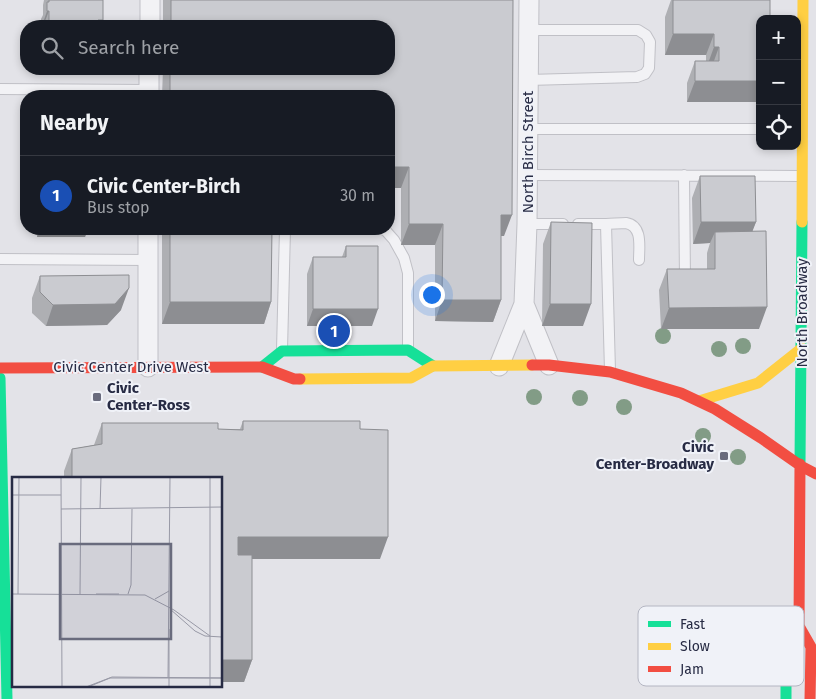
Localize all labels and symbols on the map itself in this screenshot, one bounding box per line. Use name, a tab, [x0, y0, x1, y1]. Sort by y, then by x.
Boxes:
street label: North Birch Street	[519, 90, 537, 213]
street label: North Broadway	[793, 258, 811, 368]
your location	[419, 282, 445, 308]
pin: 1	[318, 312, 350, 350]
street label: Civic Center Drive West	[53, 358, 209, 376]
place label: Civic Center-Ross	[107, 379, 190, 414]
marker: Civic Center-Ross	[91, 391, 103, 403]
place label: Civic Center-Broadway	[596, 438, 715, 473]
marker: Civic Center-Broadway	[718, 450, 730, 462]
inset map	[12, 477, 222, 686]
legend	[638, 606, 804, 686]
text: Fast	[680, 616, 706, 633]
text: Slow	[680, 638, 710, 655]
text: Jam	[680, 661, 704, 678]

